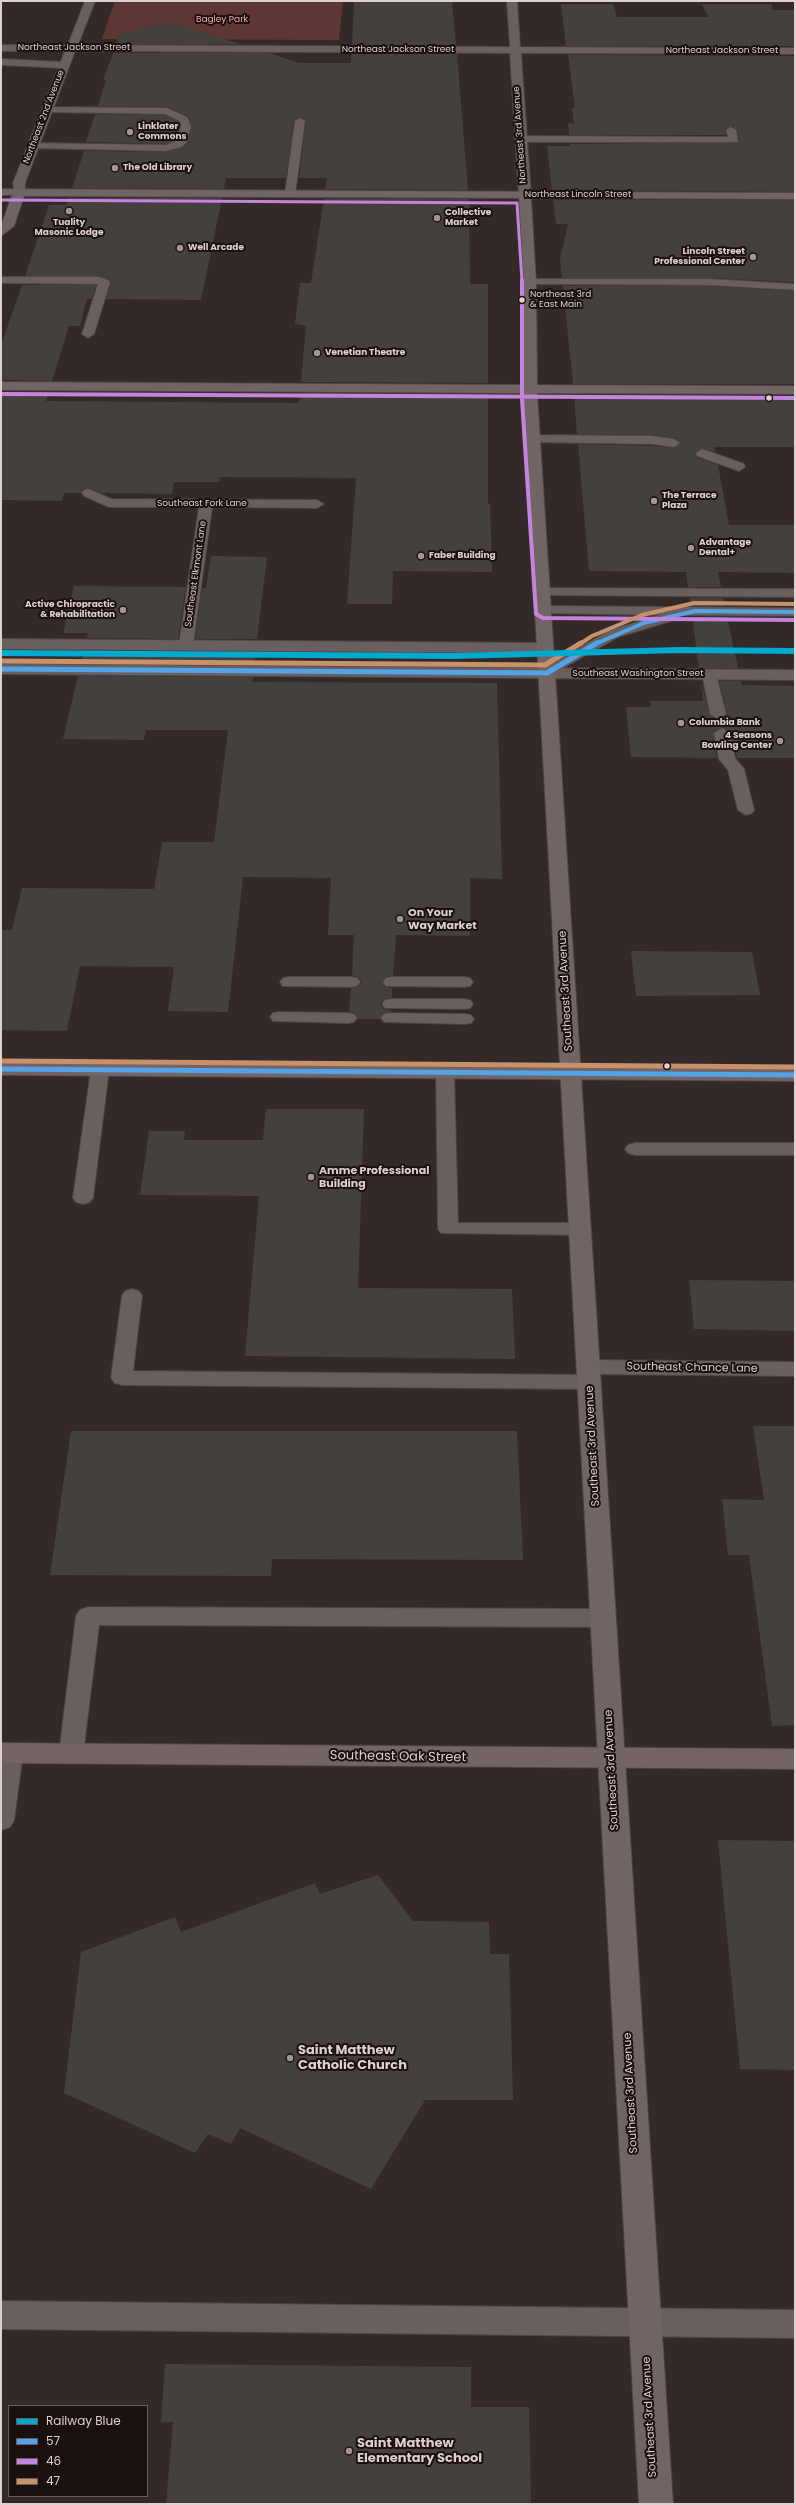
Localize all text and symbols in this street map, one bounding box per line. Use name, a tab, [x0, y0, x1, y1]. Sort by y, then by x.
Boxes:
park label: Bagley Park	[196, 15, 248, 25]
street label: Northeast Jackson Street	[18, 43, 130, 53]
street label: Northeast Jackson Street	[342, 45, 454, 55]
street label: Northeast Jackson Street	[666, 46, 778, 56]
street label: Northeast 2nd Avenue	[21, 69, 67, 165]
street label: Northeast 3rd Avenue	[511, 86, 529, 184]
place label: Linklater Commons	[138, 122, 186, 143]
marker: Linklater Commons	[125, 127, 135, 137]
marker: The Old Library	[110, 163, 120, 173]
place label: The Old Library	[123, 163, 192, 173]
street label: Northeast Lincoln Street	[525, 190, 631, 200]
marker: Tuality Masonic Lodge	[64, 206, 74, 216]
place label: Collective Market	[445, 208, 491, 229]
marker: Collective Market	[432, 213, 442, 223]
place label: Tuality Masonic Lodge	[35, 218, 103, 239]
marker: Well Arcade	[175, 243, 185, 253]
place label: Well Arcade	[188, 243, 244, 253]
place label: Lincoln Street Professional Center	[654, 247, 745, 268]
marker: Lincoln Street Professional Center	[748, 252, 758, 262]
place label: Northeast 3rd & East Main	[530, 290, 591, 311]
marker: Northeast 3rd & East Main	[517, 295, 527, 305]
marker: Venetian Theatre	[312, 348, 322, 358]
place label: Venetian Theatre	[325, 348, 405, 358]
unlabelled marker	[764, 393, 774, 403]
place label: The Terrace Plaza	[662, 491, 717, 512]
marker: The Terrace Plaza	[649, 496, 659, 506]
street label: Southeast Fork Lane	[157, 499, 247, 509]
street label: Southeast Elkmont Lane	[183, 520, 209, 628]
place label: Advantage Dental+	[699, 538, 751, 559]
marker: Advantage Dental+	[686, 543, 696, 553]
marker: Faber Building	[416, 551, 426, 561]
place label: Faber Building	[429, 551, 496, 561]
place label: Active Chiropractic & Rehabilitation	[25, 600, 115, 621]
marker: Active Chiropractic & Rehabilitation	[118, 605, 128, 615]
street label: Southeast Washington Street	[573, 669, 703, 679]
marker: Columbia Bank	[676, 718, 686, 728]
place label: Columbia Bank	[689, 718, 760, 728]
place label: 4 Seasons Bowling Center	[702, 731, 772, 752]
marker: 4 Seasons Bowling Center	[775, 736, 785, 746]
place label: On Your Way Market	[408, 906, 477, 932]
marker: On Your Way Market	[395, 914, 405, 924]
street label: Southeast 3rd Avenue	[556, 930, 576, 1052]
unlabelled marker	[662, 1061, 672, 1071]
place label: Amme Professional Building	[319, 1164, 429, 1190]
marker: Amme Professional Building	[306, 1172, 316, 1182]
street label: Southeast Chance Lane	[626, 1360, 758, 1376]
street label: Southeast 3rd Avenue	[583, 1385, 603, 1507]
street label: Southeast 3rd Avenue	[602, 1709, 622, 1831]
street label: Southeast Oak Street	[330, 1748, 466, 1766]
street label: Southeast 3rd Avenue	[621, 2032, 641, 2154]
place label: Saint Matthew Catholic Church	[298, 2043, 407, 2074]
marker: Saint Matthew Catholic Church	[285, 2053, 295, 2063]
street label: Southeast 3rd Avenue	[640, 2356, 660, 2478]
legend	[8, 2405, 148, 2497]
text: Railway Blue	[46, 2412, 121, 2429]
text: 57	[46, 2432, 60, 2449]
place label: Saint Matthew Elementary School	[357, 2436, 482, 2467]
marker: Saint Matthew Elementary School	[344, 2446, 354, 2456]
text: 46	[46, 2452, 61, 2469]
text: 47	[46, 2472, 60, 2489]

